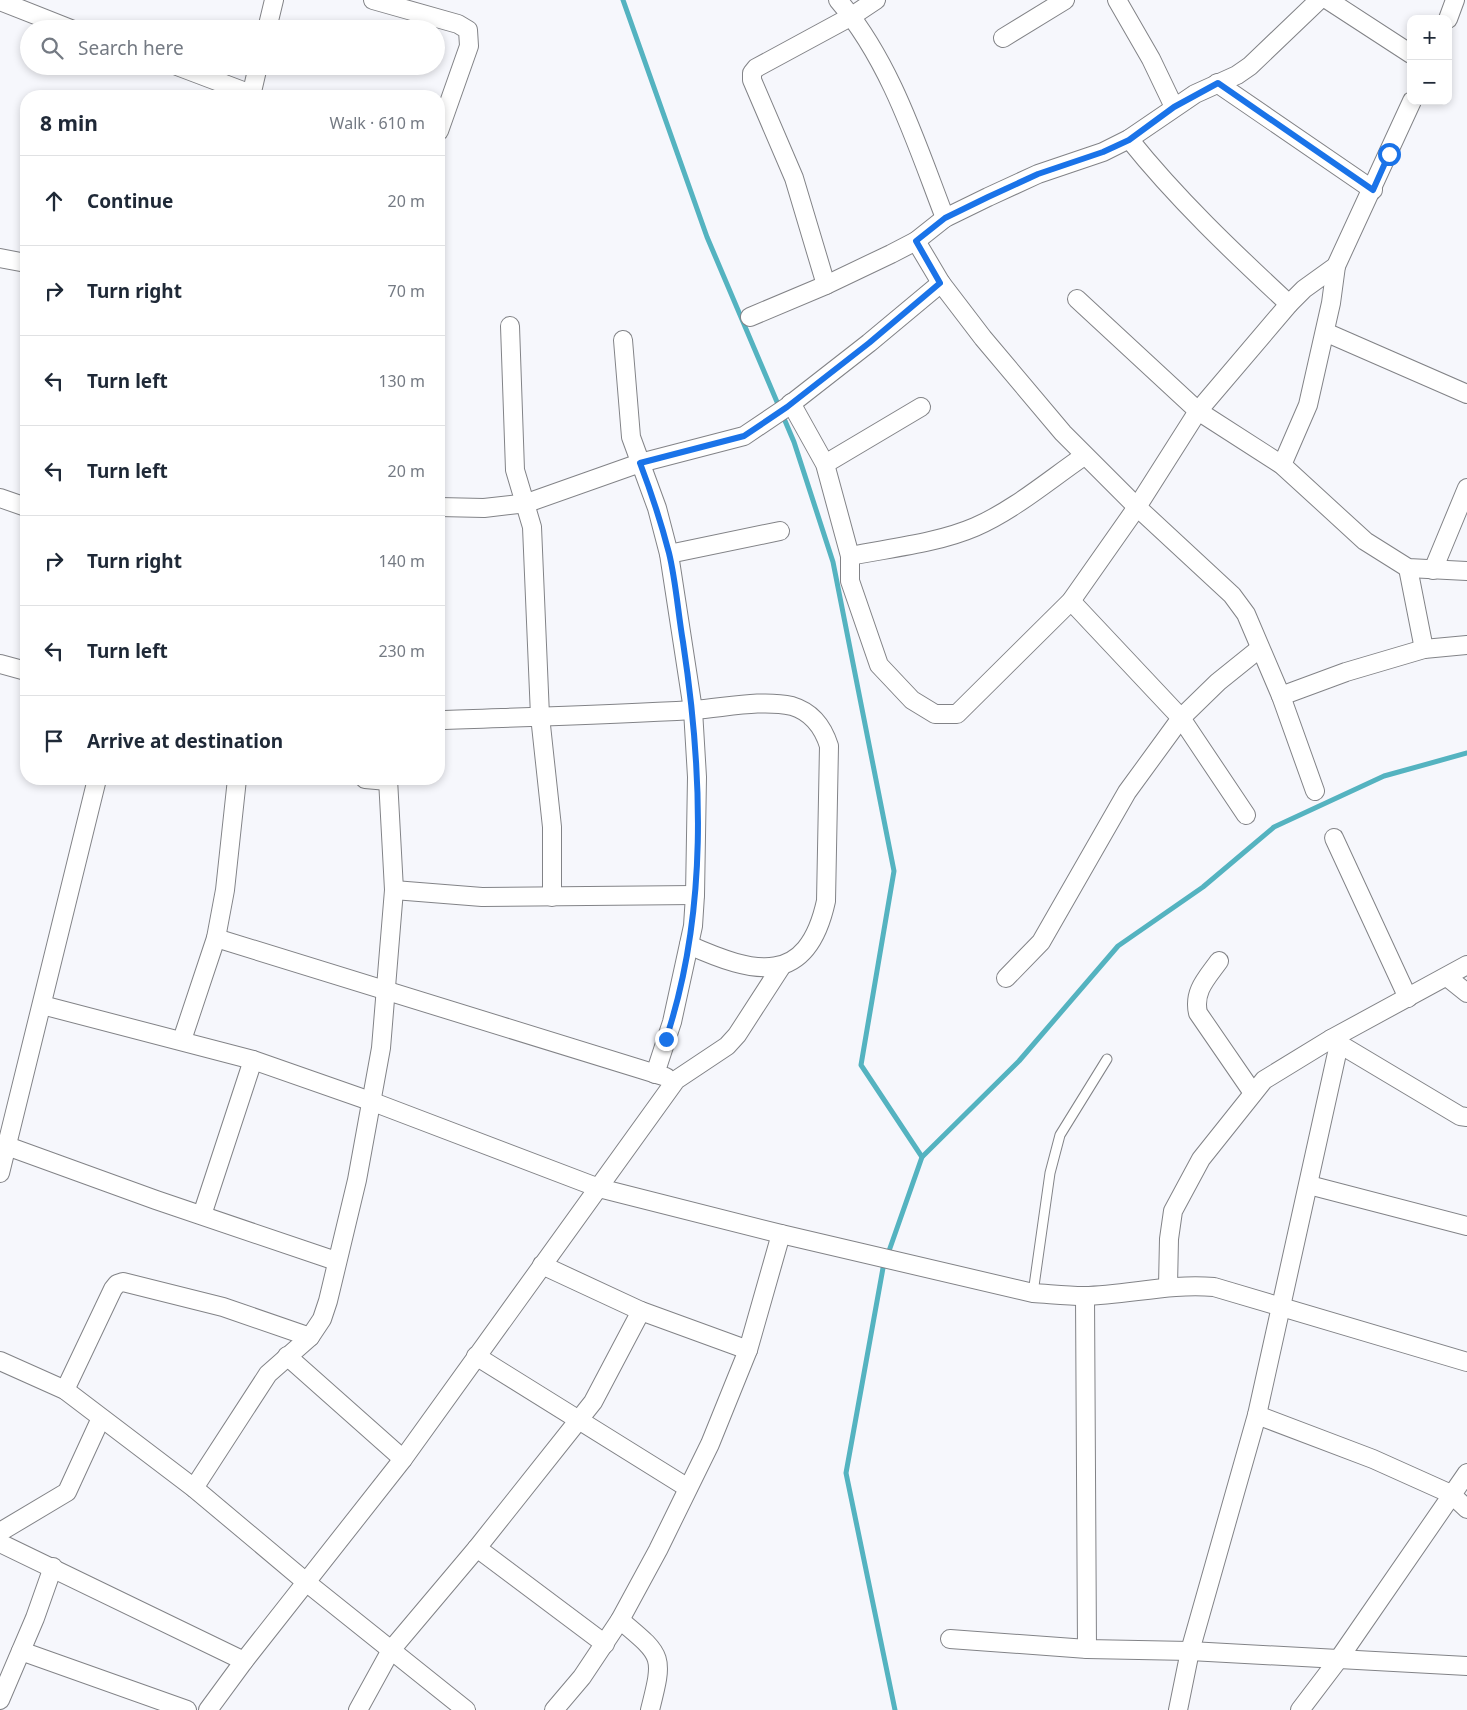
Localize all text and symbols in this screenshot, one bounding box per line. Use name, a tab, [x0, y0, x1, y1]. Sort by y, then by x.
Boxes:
map controls	[1407, 15, 1452, 105]
button: +	[1407, 15, 1452, 60]
search box	[20, 20, 445, 75]
icon: search	[38, 34, 66, 62]
text: Search here	[78, 35, 184, 61]
button: −	[1407, 60, 1452, 105]
text: 8 min	[40, 109, 98, 137]
text: Walk · 610 m	[330, 112, 425, 134]
route start	[1378, 143, 1401, 166]
icon: ahead	[40, 187, 68, 215]
text: Continue	[87, 188, 173, 214]
text: 20 m	[388, 190, 425, 212]
icon: right	[40, 277, 68, 305]
text: Turn right	[87, 278, 182, 304]
text: 70 m	[388, 280, 425, 302]
icon: left	[40, 367, 68, 395]
text: Turn left	[87, 368, 168, 394]
text: 130 m	[378, 370, 425, 392]
icon: left	[40, 457, 68, 485]
text: Turn left	[87, 458, 168, 484]
text: 20 m	[388, 460, 425, 482]
icon: right	[40, 547, 68, 575]
text: Turn right	[87, 548, 182, 574]
text: 140 m	[378, 550, 425, 572]
icon: left	[40, 637, 68, 665]
text: Turn left	[87, 638, 168, 664]
text: 230 m	[378, 640, 425, 662]
icon: arrive	[40, 727, 68, 755]
text: Arrive at destination	[87, 728, 283, 754]
route end	[655, 1028, 678, 1051]

